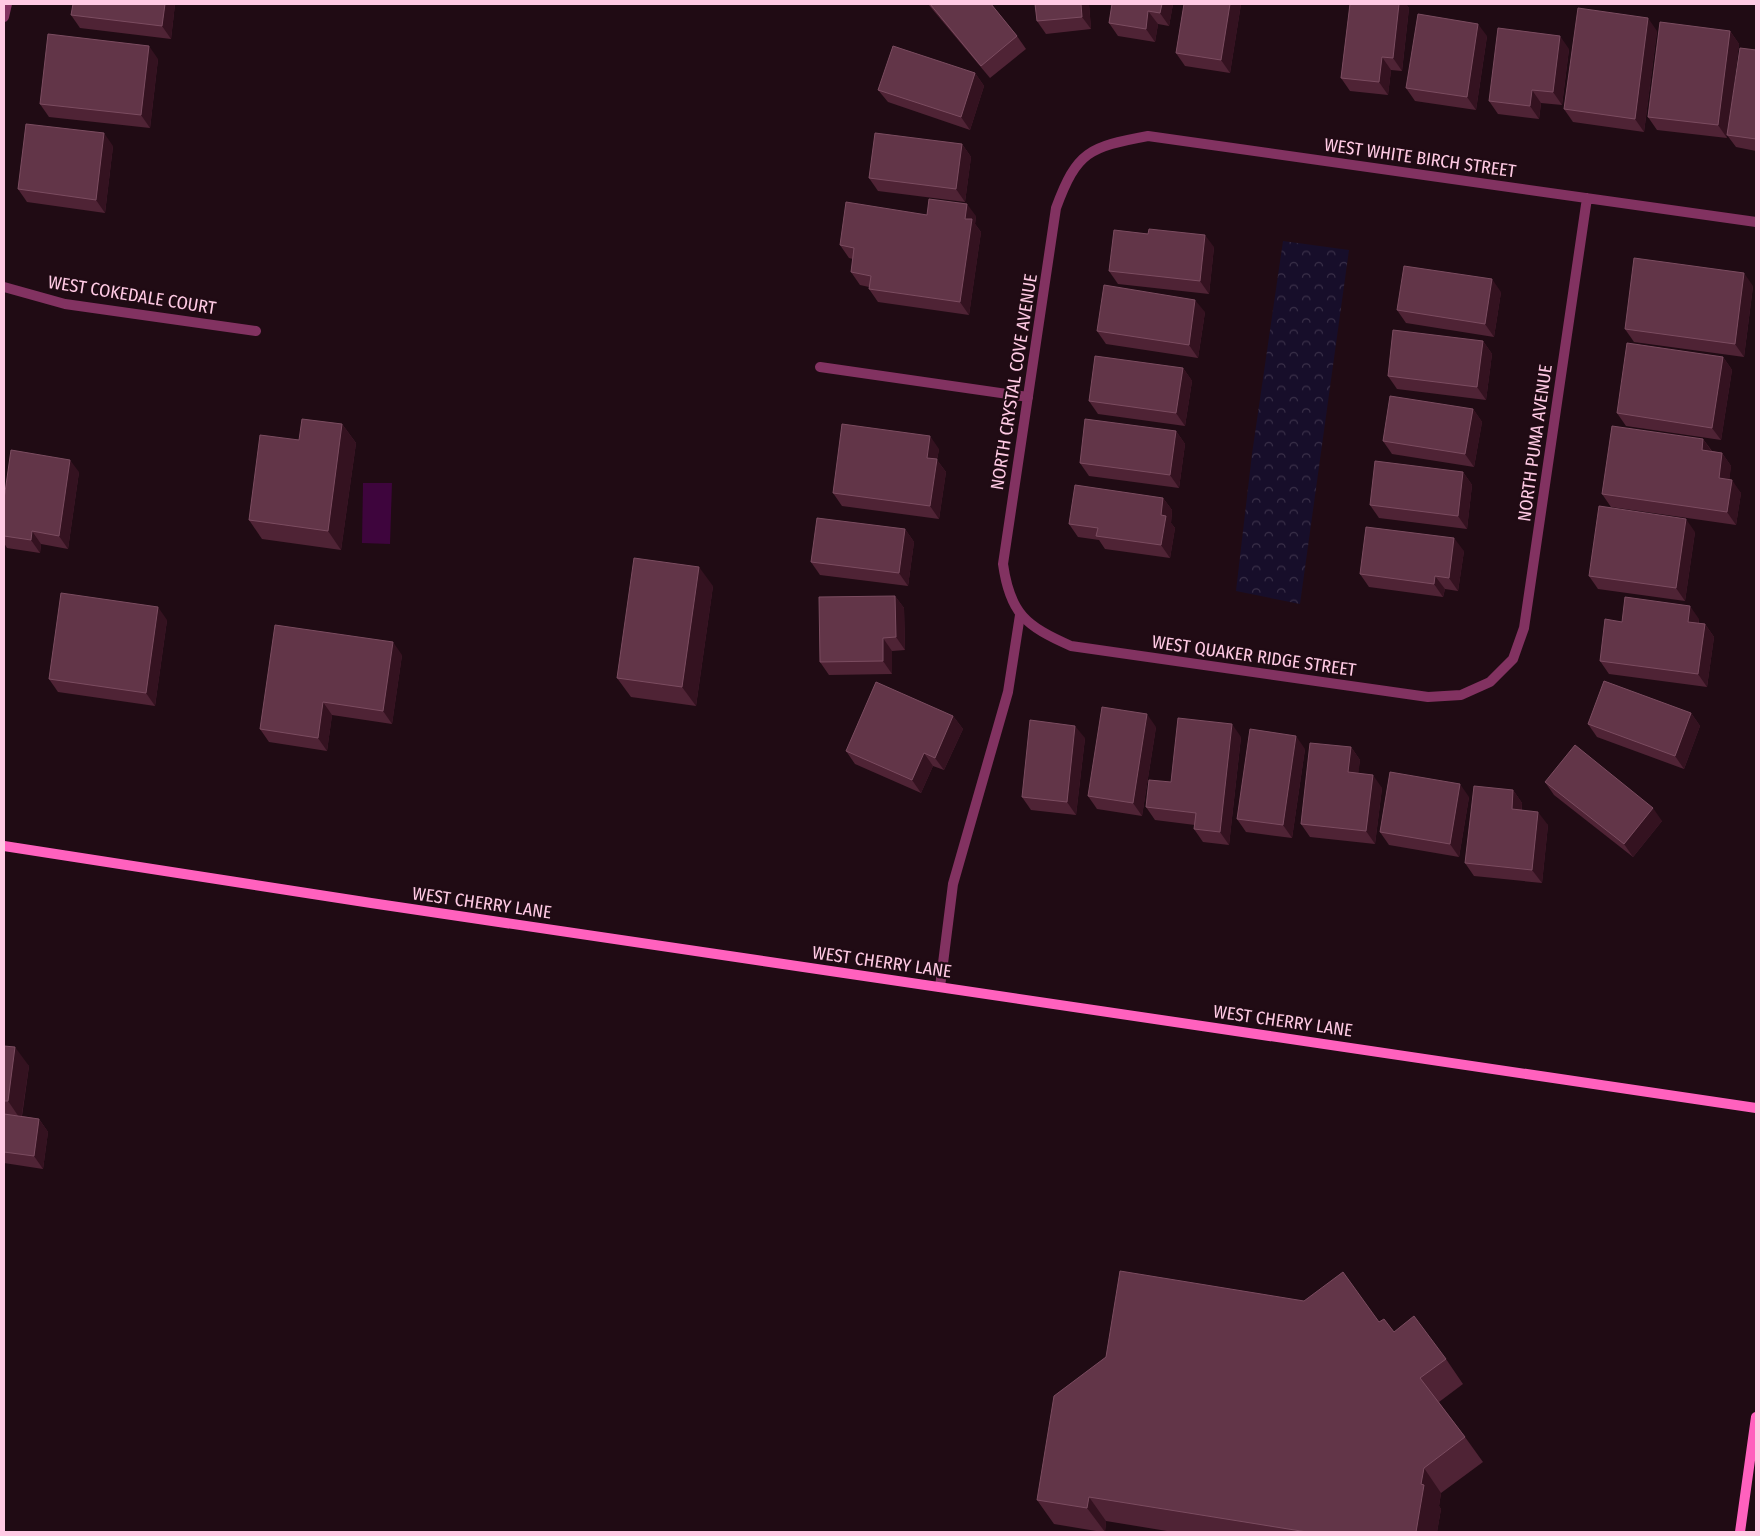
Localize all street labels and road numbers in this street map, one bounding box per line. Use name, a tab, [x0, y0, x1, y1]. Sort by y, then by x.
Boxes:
street label: WEST WHITE BIRCH STREET	[1323, 134, 1518, 182]
street label: WEST COKEDALE COURT	[46, 271, 218, 319]
street label: NORTH CRYSTAL COVE AVENUE	[986, 272, 1042, 492]
street label: NORTH PUMA AVENUE	[1513, 363, 1557, 523]
street label: WEST QUAKER RIDGE STREET	[1151, 631, 1358, 681]
street label: WEST CHERRY LANE	[411, 882, 553, 924]
street label: WEST CHERRY LANE	[811, 941, 953, 983]
street label: WEST CHERRY LANE	[1212, 1000, 1354, 1042]

